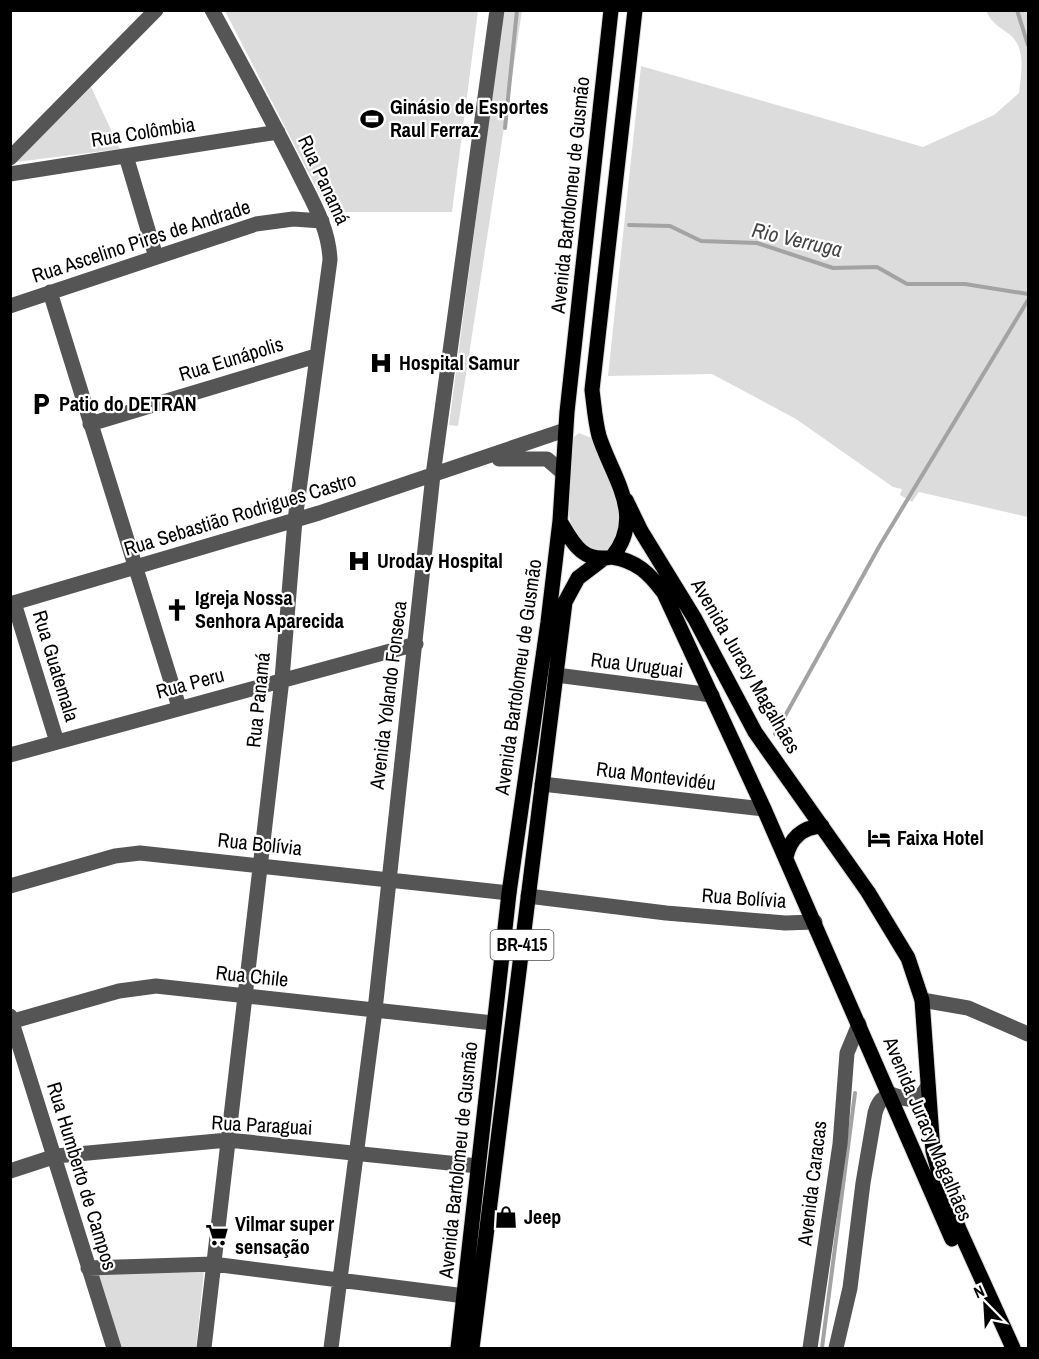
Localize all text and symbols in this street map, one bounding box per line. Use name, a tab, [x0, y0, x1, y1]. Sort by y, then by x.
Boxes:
street label: Avenida Bartolomeu de Gusmão	[544, 75, 595, 316]
place label: Ginásio de Esportes Raul Ferraz	[390, 93, 549, 143]
sports icon: Ginásio de Esportes Raul Ferraz	[359, 106, 385, 132]
street label: Rua Colômbia	[89, 110, 197, 153]
street label: Rua Panamá	[292, 131, 357, 229]
street label: Rua Ascelino Pires de Andrade	[28, 192, 253, 289]
water label: Rio Verruga	[749, 215, 845, 264]
street label: Rua Eunápolis	[175, 330, 286, 387]
place label: Hospital Samur	[399, 349, 520, 376]
hospital icon: Hospital Samur	[368, 350, 394, 376]
place label: Patio do DETRAN	[59, 390, 197, 417]
parking icon: Patio do DETRAN	[28, 391, 54, 417]
street label: Rua Sebastião Rodrigues Castro	[120, 465, 359, 562]
place label: Uroday Hospital	[377, 547, 503, 574]
hospital icon: Uroday Hospital	[346, 548, 372, 574]
street label: Avenida Bartolomeu de Gusmão	[487, 557, 547, 797]
street label: Avenida Juracy Magalhães	[685, 573, 808, 758]
place label: Igreja Nossa Senhora Aparecida	[195, 584, 344, 634]
church icon: Igreja Nossa Senhora Aparecida	[164, 597, 190, 623]
street label: Avenida Yolando Fonseca	[362, 599, 412, 792]
street label: Rua Guatemala	[27, 607, 86, 725]
street label: Rua Uruguai	[589, 645, 685, 684]
street label: Rua Panamá	[239, 651, 276, 749]
street label: Rua Peru	[153, 661, 227, 705]
street label: Rua Montevidéu	[595, 755, 717, 796]
place label: Faixa Hotel	[897, 824, 984, 851]
hotel icon: Faixa Hotel	[866, 825, 892, 851]
street label: Rua Bolívia	[216, 826, 304, 861]
street label: Rua Bolívia	[701, 881, 787, 914]
road number: BR-415	[490, 930, 554, 960]
street label: Rua Chile	[214, 958, 290, 993]
street label: Avenida Juracy Magalhães	[877, 1032, 979, 1225]
street label: Avenida Bartolomeu de Gusmão	[432, 1040, 483, 1281]
street label: Rua Humberto de Campos	[41, 1079, 124, 1273]
street label: Rua Paraguai	[211, 1108, 313, 1141]
street label: Avenida Caracas	[790, 1119, 833, 1248]
place label: Jeep	[524, 1203, 561, 1230]
shop icon: Jeep	[493, 1204, 519, 1230]
place label: Vilmar super sensação	[235, 1210, 335, 1260]
supermarket icon: Vilmar super sensação	[204, 1222, 230, 1248]
north arrow	[955, 1275, 1015, 1335]
text: N	[970, 1279, 988, 1303]

